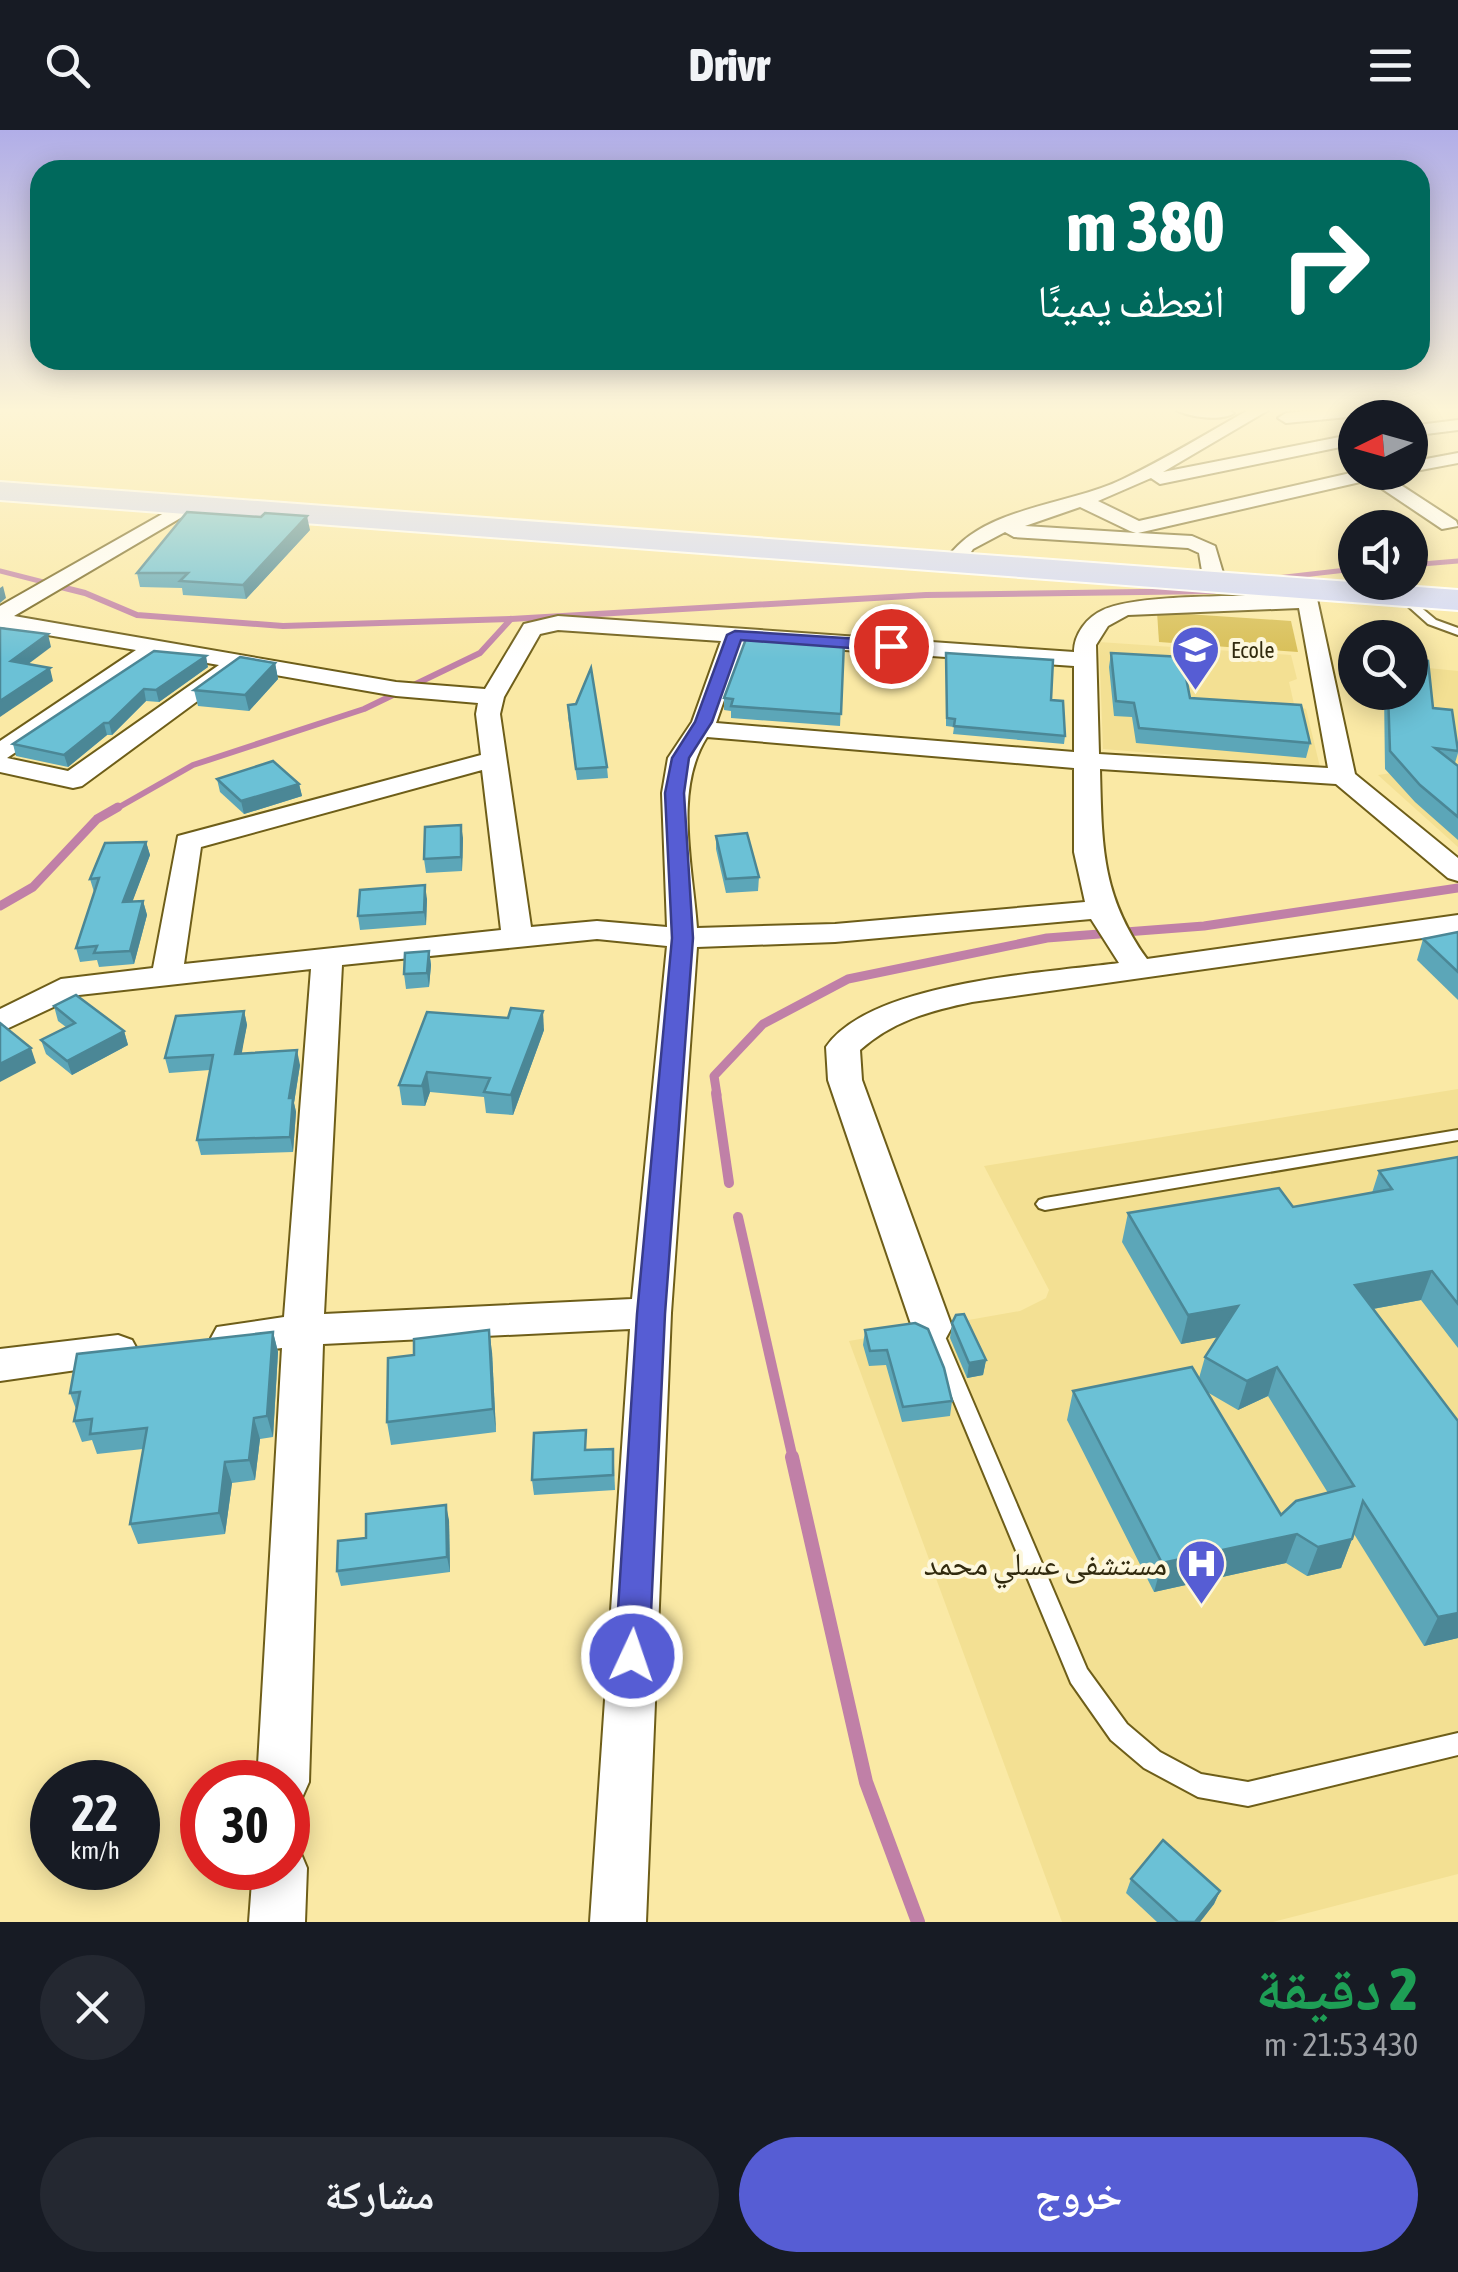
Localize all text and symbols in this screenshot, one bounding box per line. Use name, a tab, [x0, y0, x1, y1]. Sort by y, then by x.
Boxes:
icon: search	[40, 38, 95, 93]
icon: menu	[1363, 38, 1418, 93]
text: Drivr	[689, 39, 769, 91]
text: 380 m	[1066, 186, 1225, 266]
icon: right	[1260, 200, 1390, 330]
text: انعطف يمينًا	[1037, 275, 1225, 327]
north arrow	[1338, 400, 1428, 490]
map controls	[1338, 400, 1428, 710]
button: sound	[1338, 510, 1428, 600]
pin	[849, 604, 934, 689]
icon: arrive	[864, 619, 919, 674]
button: search	[1338, 620, 1428, 710]
school or university icon: Ecole	[1170, 624, 1222, 692]
place label: Ecole	[1231, 637, 1274, 663]
hospital icon: مستشفى عسلي محمد	[1176, 1538, 1228, 1606]
place label: مستشفى عسلي محمد	[924, 1545, 1167, 1589]
position arrow	[580, 1604, 684, 1708]
speed limit sign: 30	[180, 1760, 310, 1890]
text: 22	[71, 1784, 118, 1842]
text: km/h	[70, 1836, 120, 1864]
text: 2 دقيقة	[1256, 1954, 1418, 2023]
button: close	[40, 1955, 145, 2060]
text: 430 m · 21:53	[1264, 2026, 1418, 2063]
button: مشاركة	[40, 2137, 719, 2252]
button: خروج	[739, 2137, 1418, 2252]

